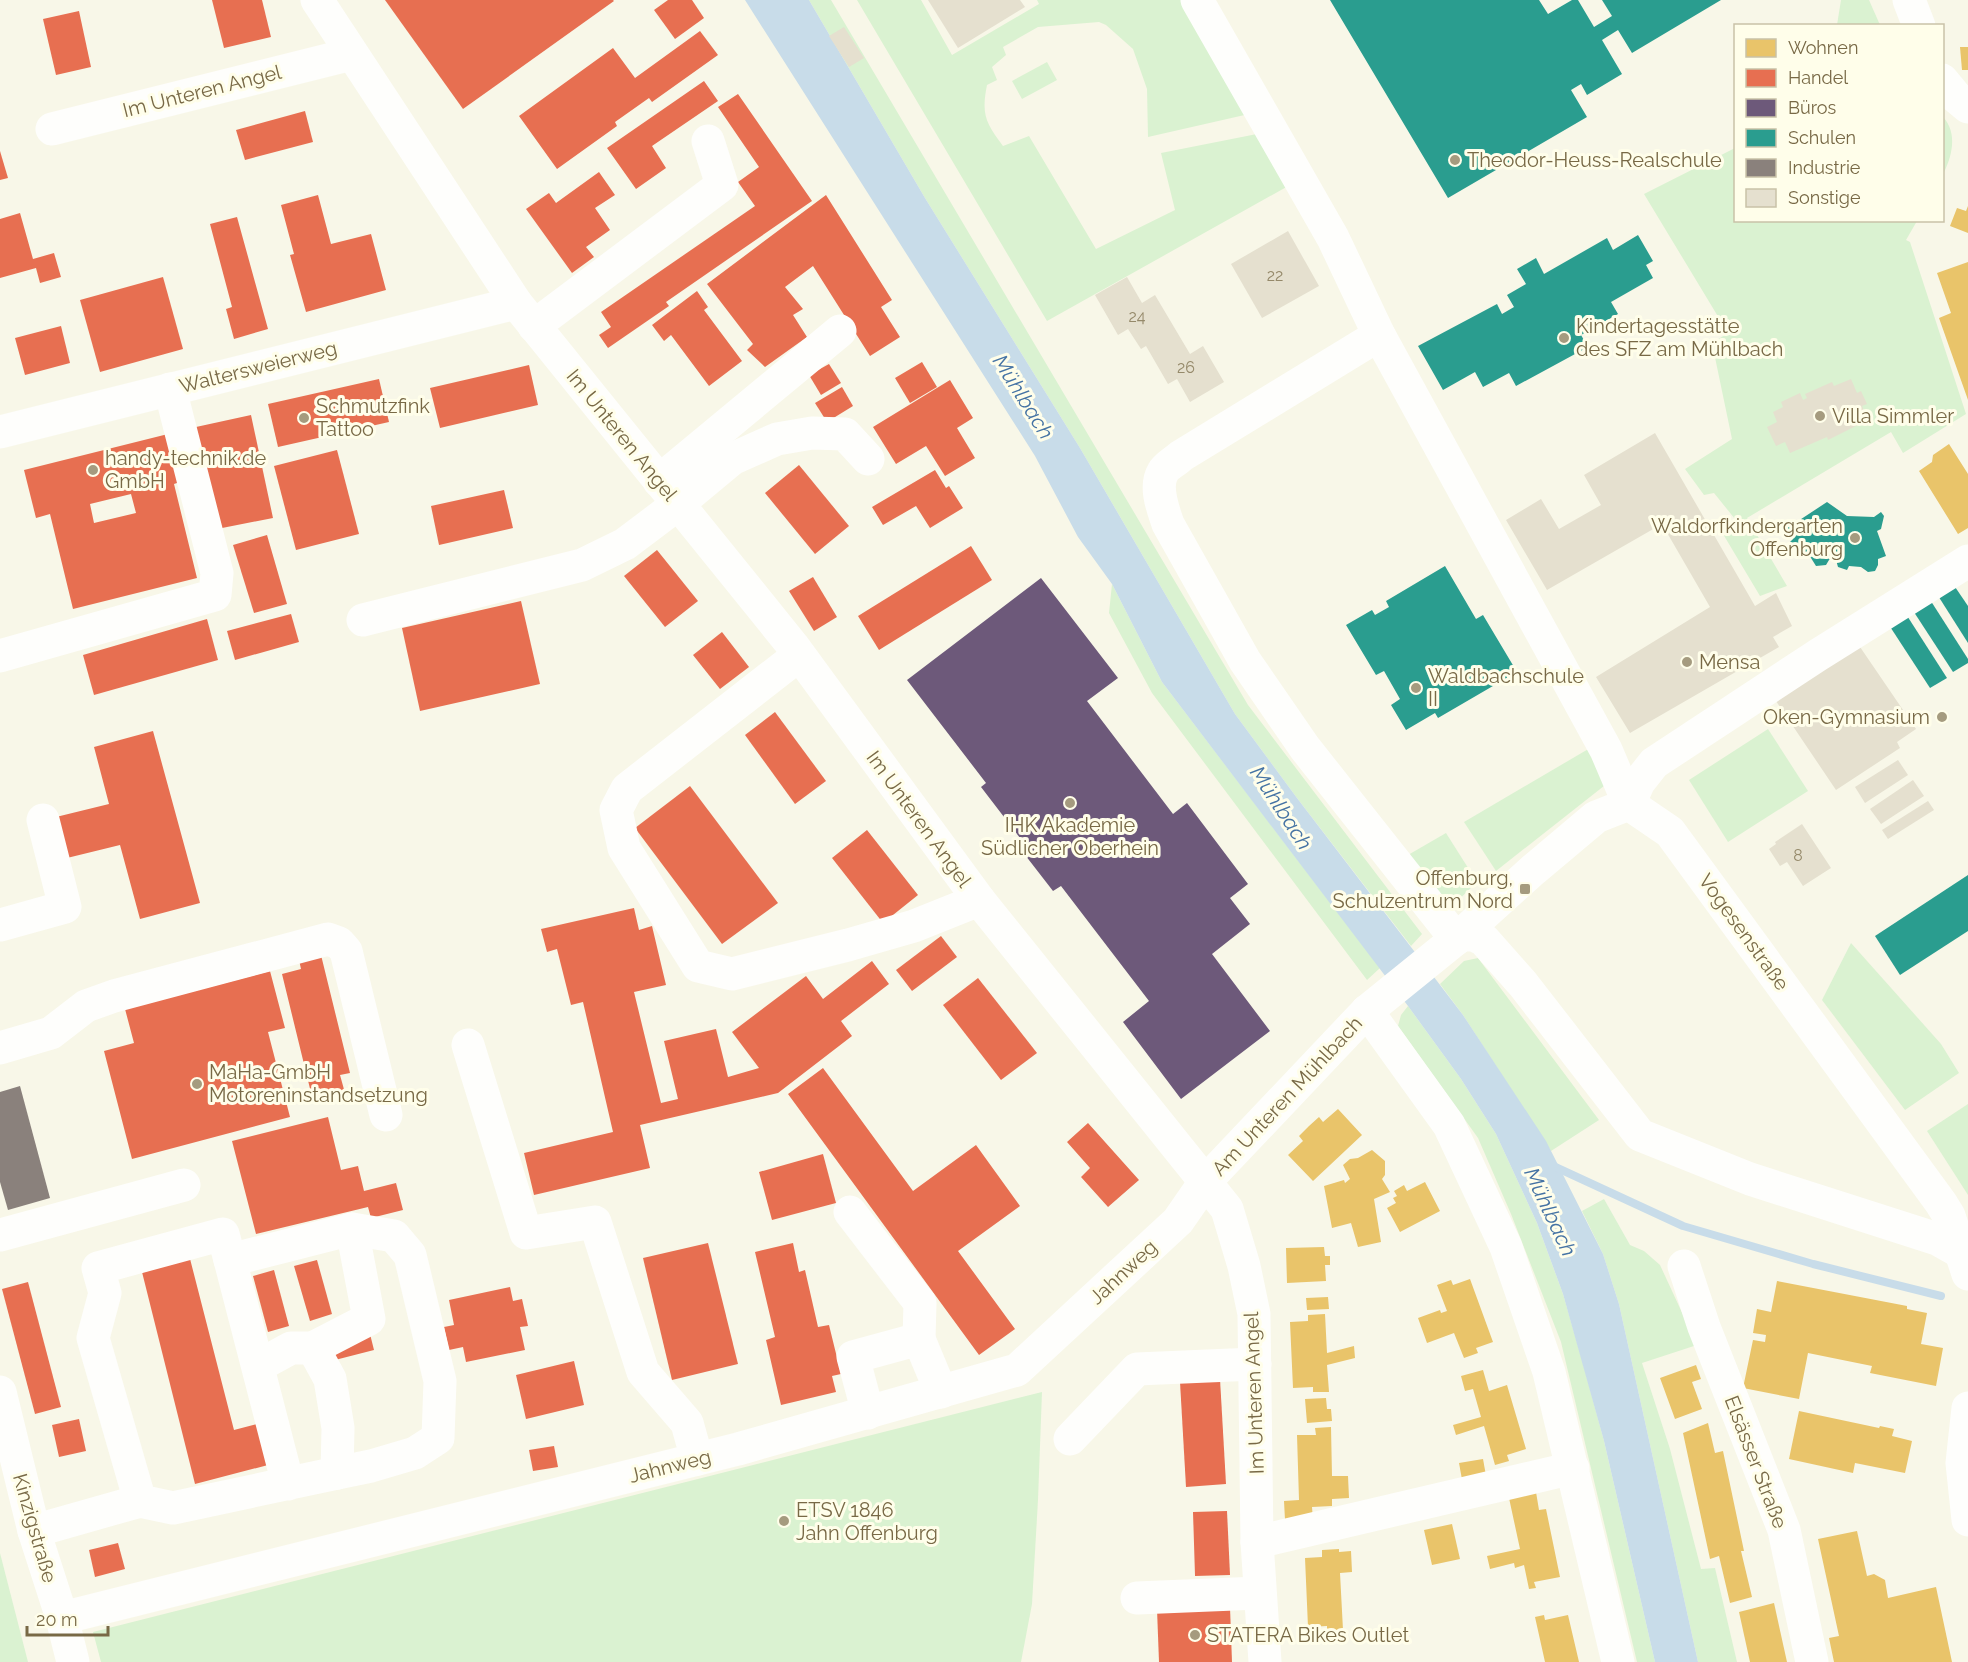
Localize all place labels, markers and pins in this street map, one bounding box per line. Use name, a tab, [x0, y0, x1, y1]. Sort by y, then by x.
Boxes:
place label: Theodor-Heuss-Realschule	[1467, 148, 1722, 172]
marker: Theodor-Heuss-Realschule	[1448, 153, 1462, 167]
place label: Kindertagesstätte des SFZ am Mühlbach	[1576, 314, 1783, 361]
marker: Kindertagesstätte des SFZ am Mühlbach	[1557, 331, 1571, 345]
place label: Schmutzfink Tattoo	[316, 394, 430, 441]
place label: Villa Simmler	[1832, 404, 1954, 428]
marker: Villa Simmler	[1813, 409, 1827, 423]
marker: Schmutzfink Tattoo	[297, 411, 311, 425]
place label: handy-technik.de GmbH	[105, 446, 266, 493]
marker: handy-technik.de GmbH	[86, 463, 100, 477]
place label: Waldorfkindergarten Offenburg	[1651, 514, 1843, 561]
marker: Waldorfkindergarten Offenburg	[1848, 531, 1862, 545]
place label: Mensa	[1699, 650, 1760, 674]
marker: Mensa	[1680, 655, 1694, 669]
place label: Waldbachschule II	[1428, 664, 1584, 711]
marker: Waldbachschule II	[1409, 681, 1423, 695]
place label: Oken-Gymnasium	[1763, 705, 1930, 729]
marker: Oken-Gymnasium	[1935, 710, 1949, 724]
marker: IHK Akademie Südlicher Oberhein	[1063, 796, 1077, 810]
place label: IHK Akademie Südlicher Oberhein	[981, 813, 1159, 860]
place label: Offenburg, Schulzentrum Nord	[1333, 866, 1513, 913]
marker: Offenburg, Schulzentrum Nord	[1518, 882, 1532, 896]
place label: MaHa-GmbH Motoreninstandsetzung	[209, 1060, 428, 1107]
marker: MaHa-GmbH Motoreninstandsetzung	[190, 1077, 204, 1091]
place label: ETSV 1846 Jahn Offenburg	[796, 1498, 938, 1545]
marker: ETSV 1846 Jahn Offenburg	[777, 1514, 791, 1528]
place label: STATERA Bikes Outlet	[1207, 1623, 1409, 1647]
marker: STATERA Bikes Outlet	[1188, 1628, 1202, 1642]

